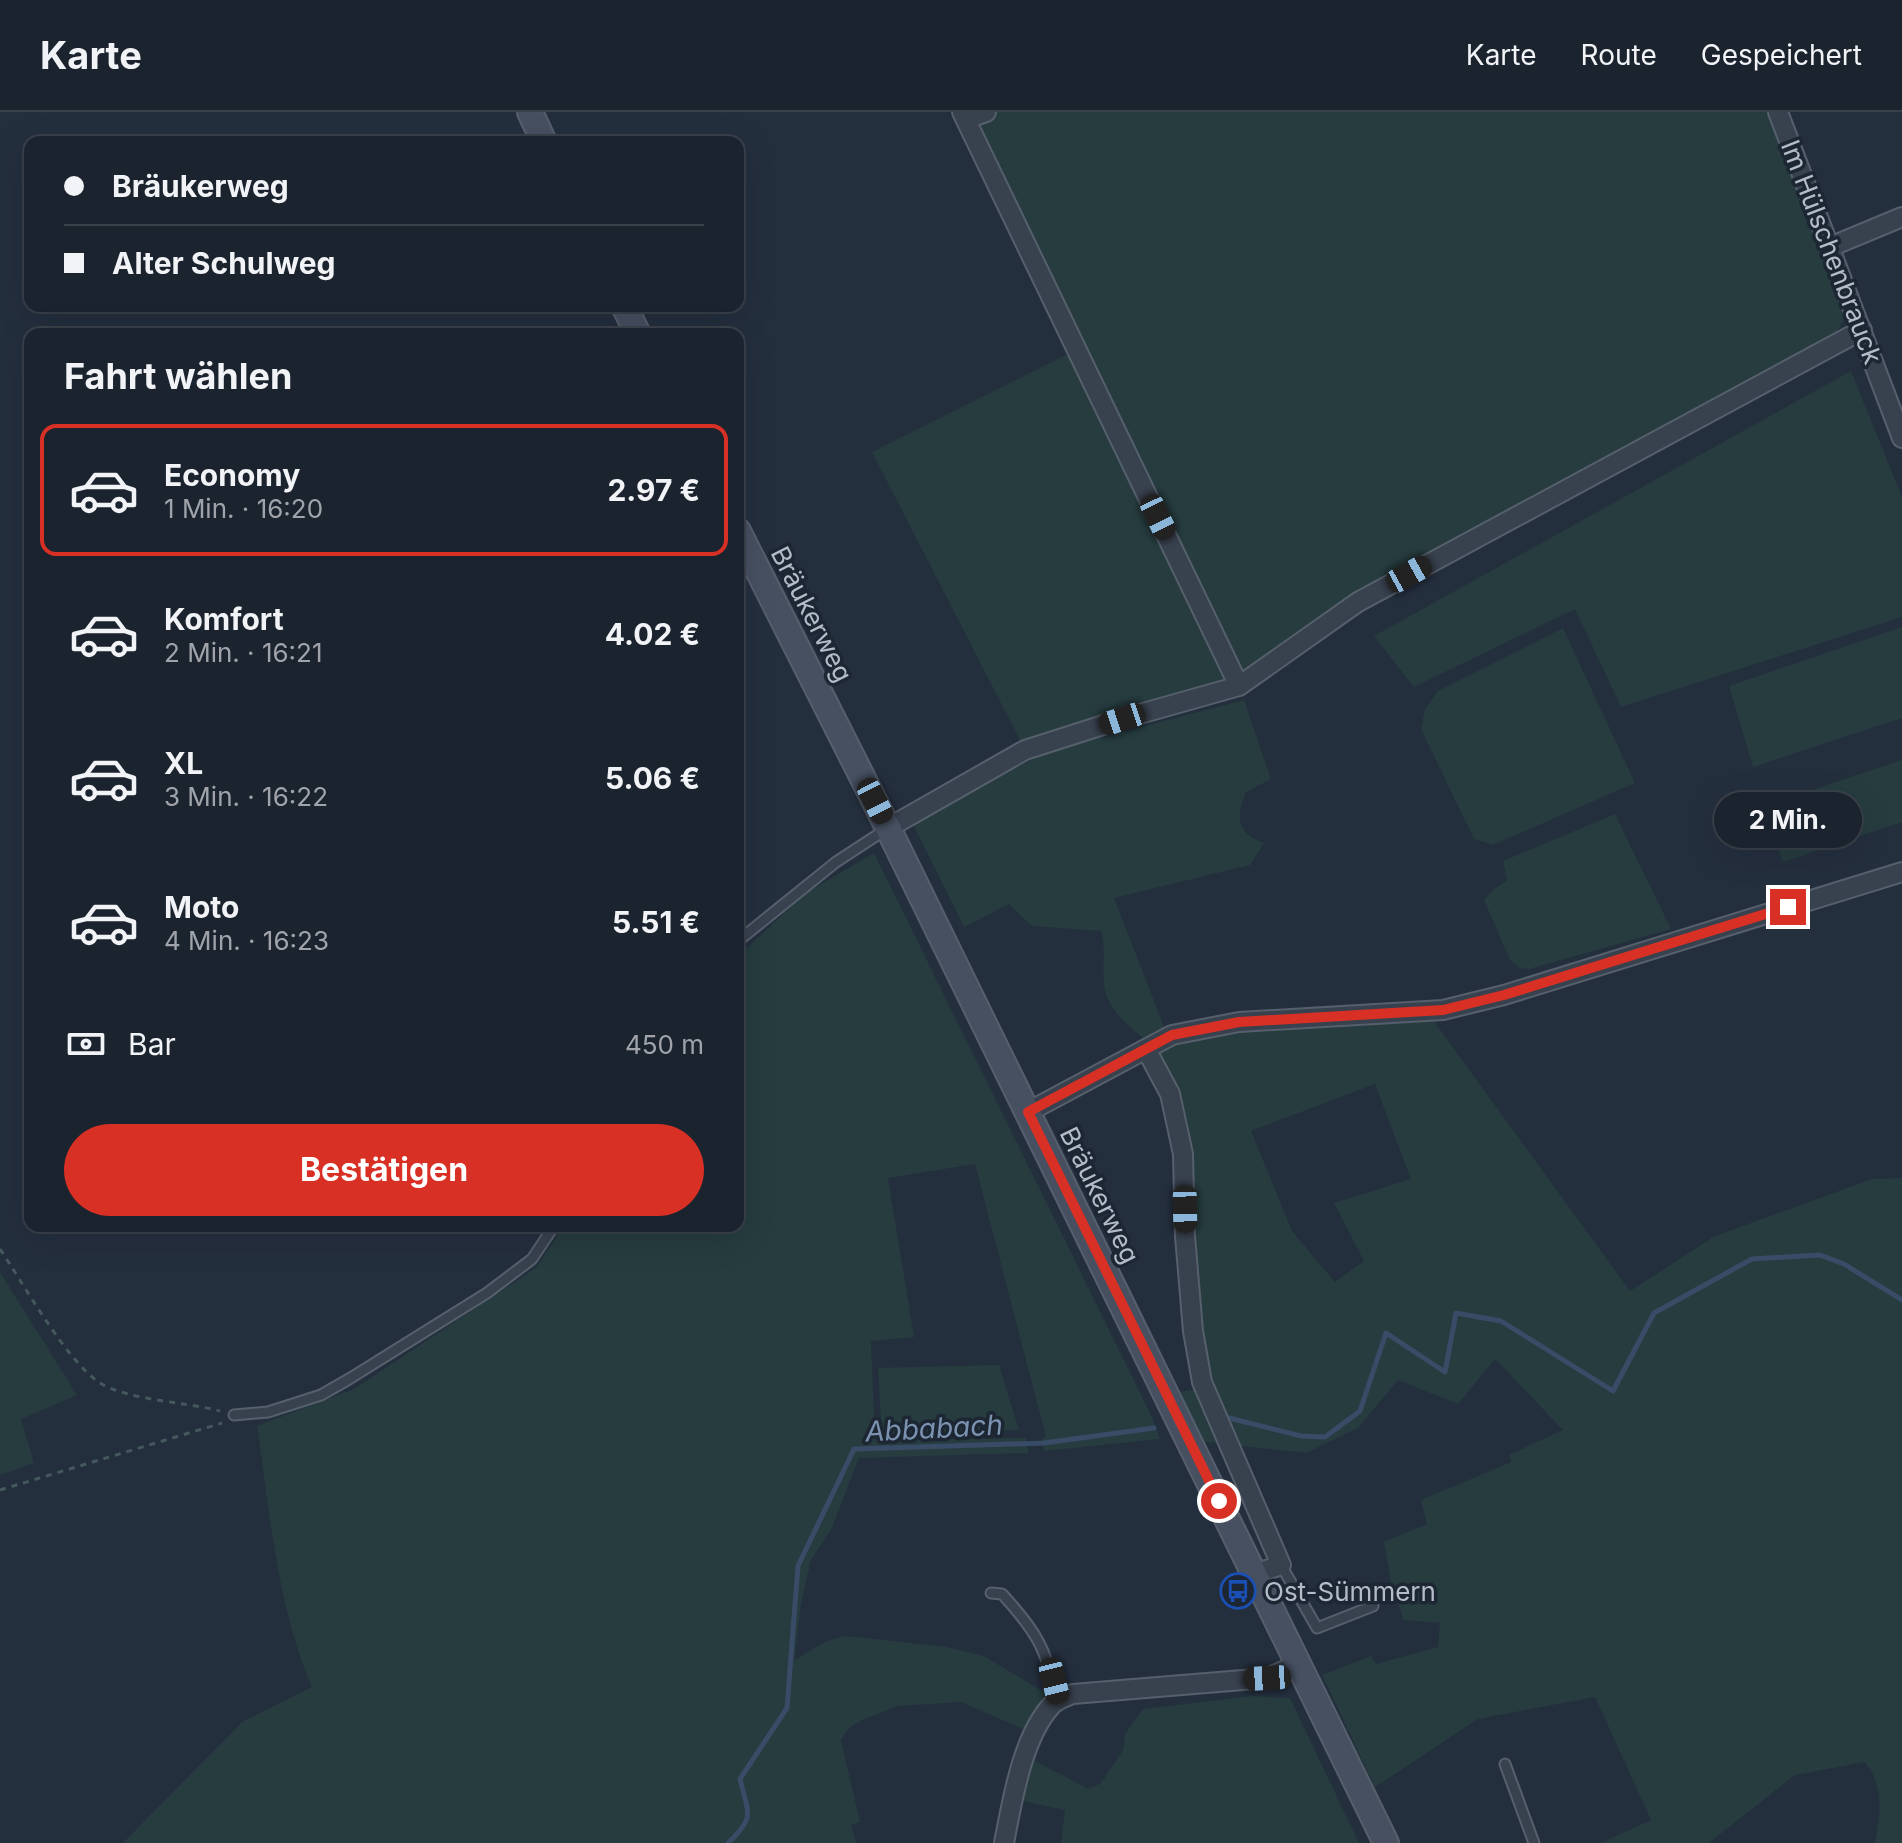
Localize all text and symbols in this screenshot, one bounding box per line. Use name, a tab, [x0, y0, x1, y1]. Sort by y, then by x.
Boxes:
text: Karte	[40, 32, 142, 78]
text: Karte	[1466, 38, 1537, 72]
text: Route	[1581, 38, 1657, 72]
text: Gespeichert	[1701, 38, 1862, 72]
street label: Im Hülschenbrauck	[1775, 136, 1889, 368]
text: Bräukerweg	[112, 168, 289, 204]
text: Alter Schulweg	[112, 245, 336, 281]
text: Fahrt wählen	[64, 354, 292, 398]
icon: car	[68, 454, 140, 526]
text: Economy	[164, 457, 300, 493]
text: 2.97 €	[607, 472, 700, 508]
car	[1137, 490, 1179, 544]
text: 1 Min. · 16:20	[164, 493, 323, 524]
street label: Bräukerweg	[765, 541, 859, 687]
car	[1382, 552, 1436, 596]
icon: car	[68, 598, 140, 670]
text: Komfort	[164, 601, 284, 637]
text: 4.02 €	[605, 616, 700, 652]
text: 2 Min. · 16:21	[164, 637, 323, 668]
car	[1095, 700, 1149, 738]
icon: car	[68, 742, 140, 814]
text: XL	[164, 745, 203, 781]
text: 5.06 €	[605, 760, 700, 796]
car	[853, 774, 897, 828]
text: 3 Min. · 16:22	[164, 781, 328, 812]
callout: 2 Min.	[1714, 791, 1862, 847]
text: 2 Min.	[1749, 804, 1827, 835]
icon: car	[68, 886, 140, 958]
text: Moto	[164, 889, 239, 925]
route end	[1770, 889, 1806, 925]
text: 5.51 €	[612, 904, 700, 940]
text: 4 Min. · 16:23	[164, 925, 329, 956]
icon: cash	[64, 1022, 108, 1066]
text: Bar	[128, 1026, 176, 1062]
text: 450 m	[625, 1029, 704, 1060]
street label: Bräukerweg	[1054, 1122, 1146, 1268]
button: Bestätigen	[64, 1124, 704, 1216]
car	[1173, 1185, 1197, 1233]
water label: Abbabach	[863, 1407, 1004, 1449]
route start	[1201, 1483, 1237, 1519]
bus stop icon: Ost-Sümmern	[1219, 1572, 1257, 1610]
place label: Ost-Sümmern	[1264, 1576, 1436, 1607]
car	[1037, 1655, 1071, 1707]
car	[1242, 1665, 1292, 1691]

